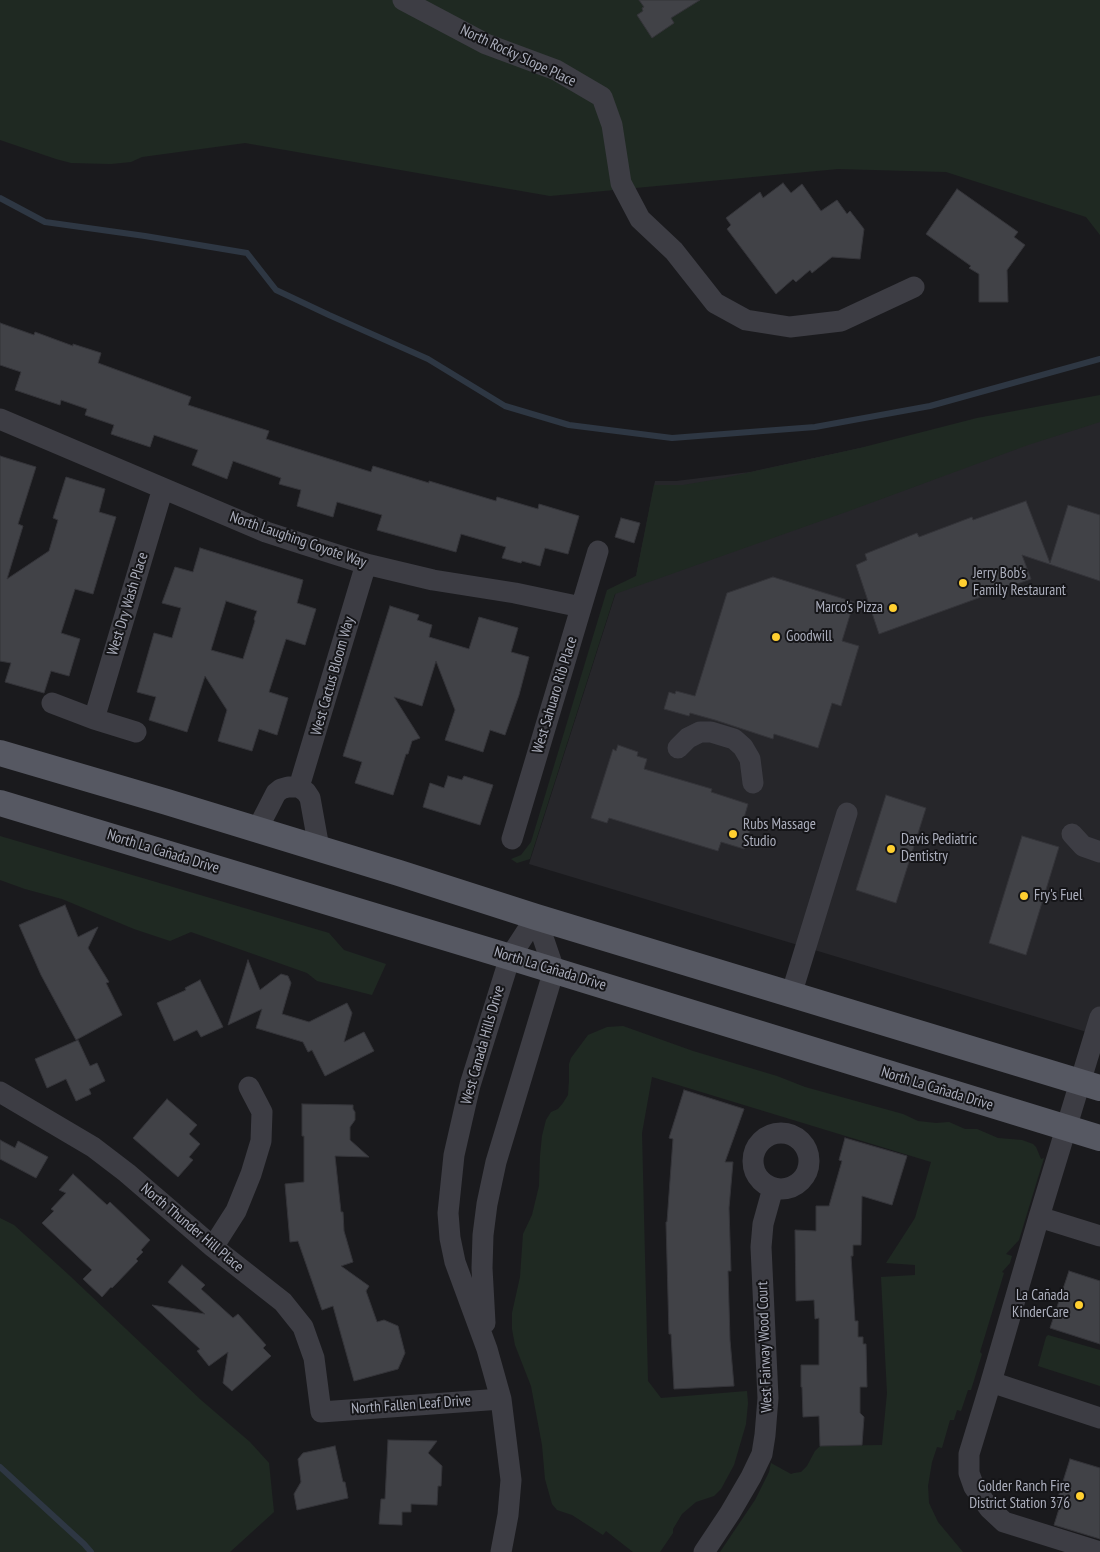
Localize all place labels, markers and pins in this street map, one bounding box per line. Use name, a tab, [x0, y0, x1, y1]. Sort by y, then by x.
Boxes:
place label: Jerry Bob's Family Restaurant	[973, 565, 1066, 600]
marker: Jerry Bob's Family Restaurant	[957, 577, 969, 589]
place label: Marco's Pizza	[815, 599, 883, 617]
marker: Marco's Pizza	[887, 602, 899, 614]
place label: Goodwill	[786, 628, 832, 646]
marker: Goodwill	[770, 631, 782, 643]
place label: Rubs Massage Studio	[743, 816, 816, 851]
marker: Rubs Massage Studio	[727, 828, 739, 840]
place label: Davis Pediatric Dentistry	[901, 831, 977, 866]
marker: Davis Pediatric Dentistry	[885, 843, 897, 855]
place label: Fry's Fuel	[1034, 887, 1083, 905]
marker: Fry's Fuel	[1018, 890, 1030, 902]
place label: La Cañada KinderCare	[1012, 1287, 1069, 1322]
marker: La Cañada KinderCare	[1073, 1299, 1085, 1311]
place label: Golder Ranch Fire District Station 376	[969, 1478, 1070, 1513]
marker: Golder Ranch Fire District Station 376	[1074, 1490, 1086, 1502]

